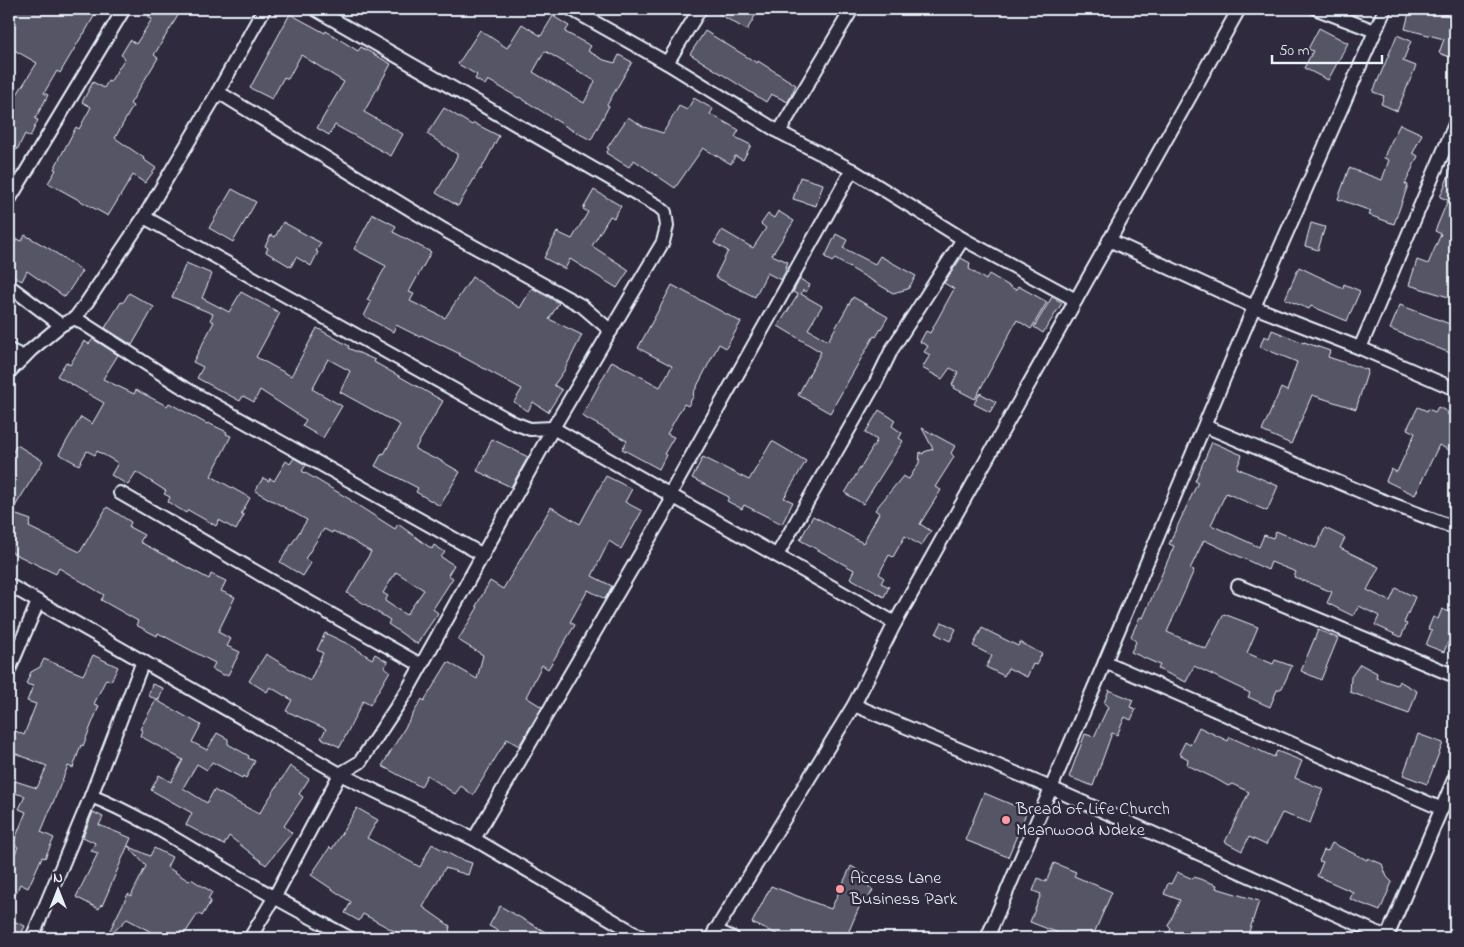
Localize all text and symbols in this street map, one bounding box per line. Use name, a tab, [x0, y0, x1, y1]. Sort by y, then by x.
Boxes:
scale bar	[1272, 32, 1382, 64]
text: 50 m	[1279, 40, 1310, 62]
place label: Bread of Life Church Meanwood Ndeke	[1015, 797, 1170, 844]
marker: Bread of Life Church Meanwood Ndeke	[1000, 814, 1012, 826]
north arrow	[32, 864, 82, 914]
place label: Access Lane Business Park	[849, 866, 957, 913]
text: N	[53, 868, 63, 889]
marker: Access Lane Business Park	[834, 883, 846, 895]

